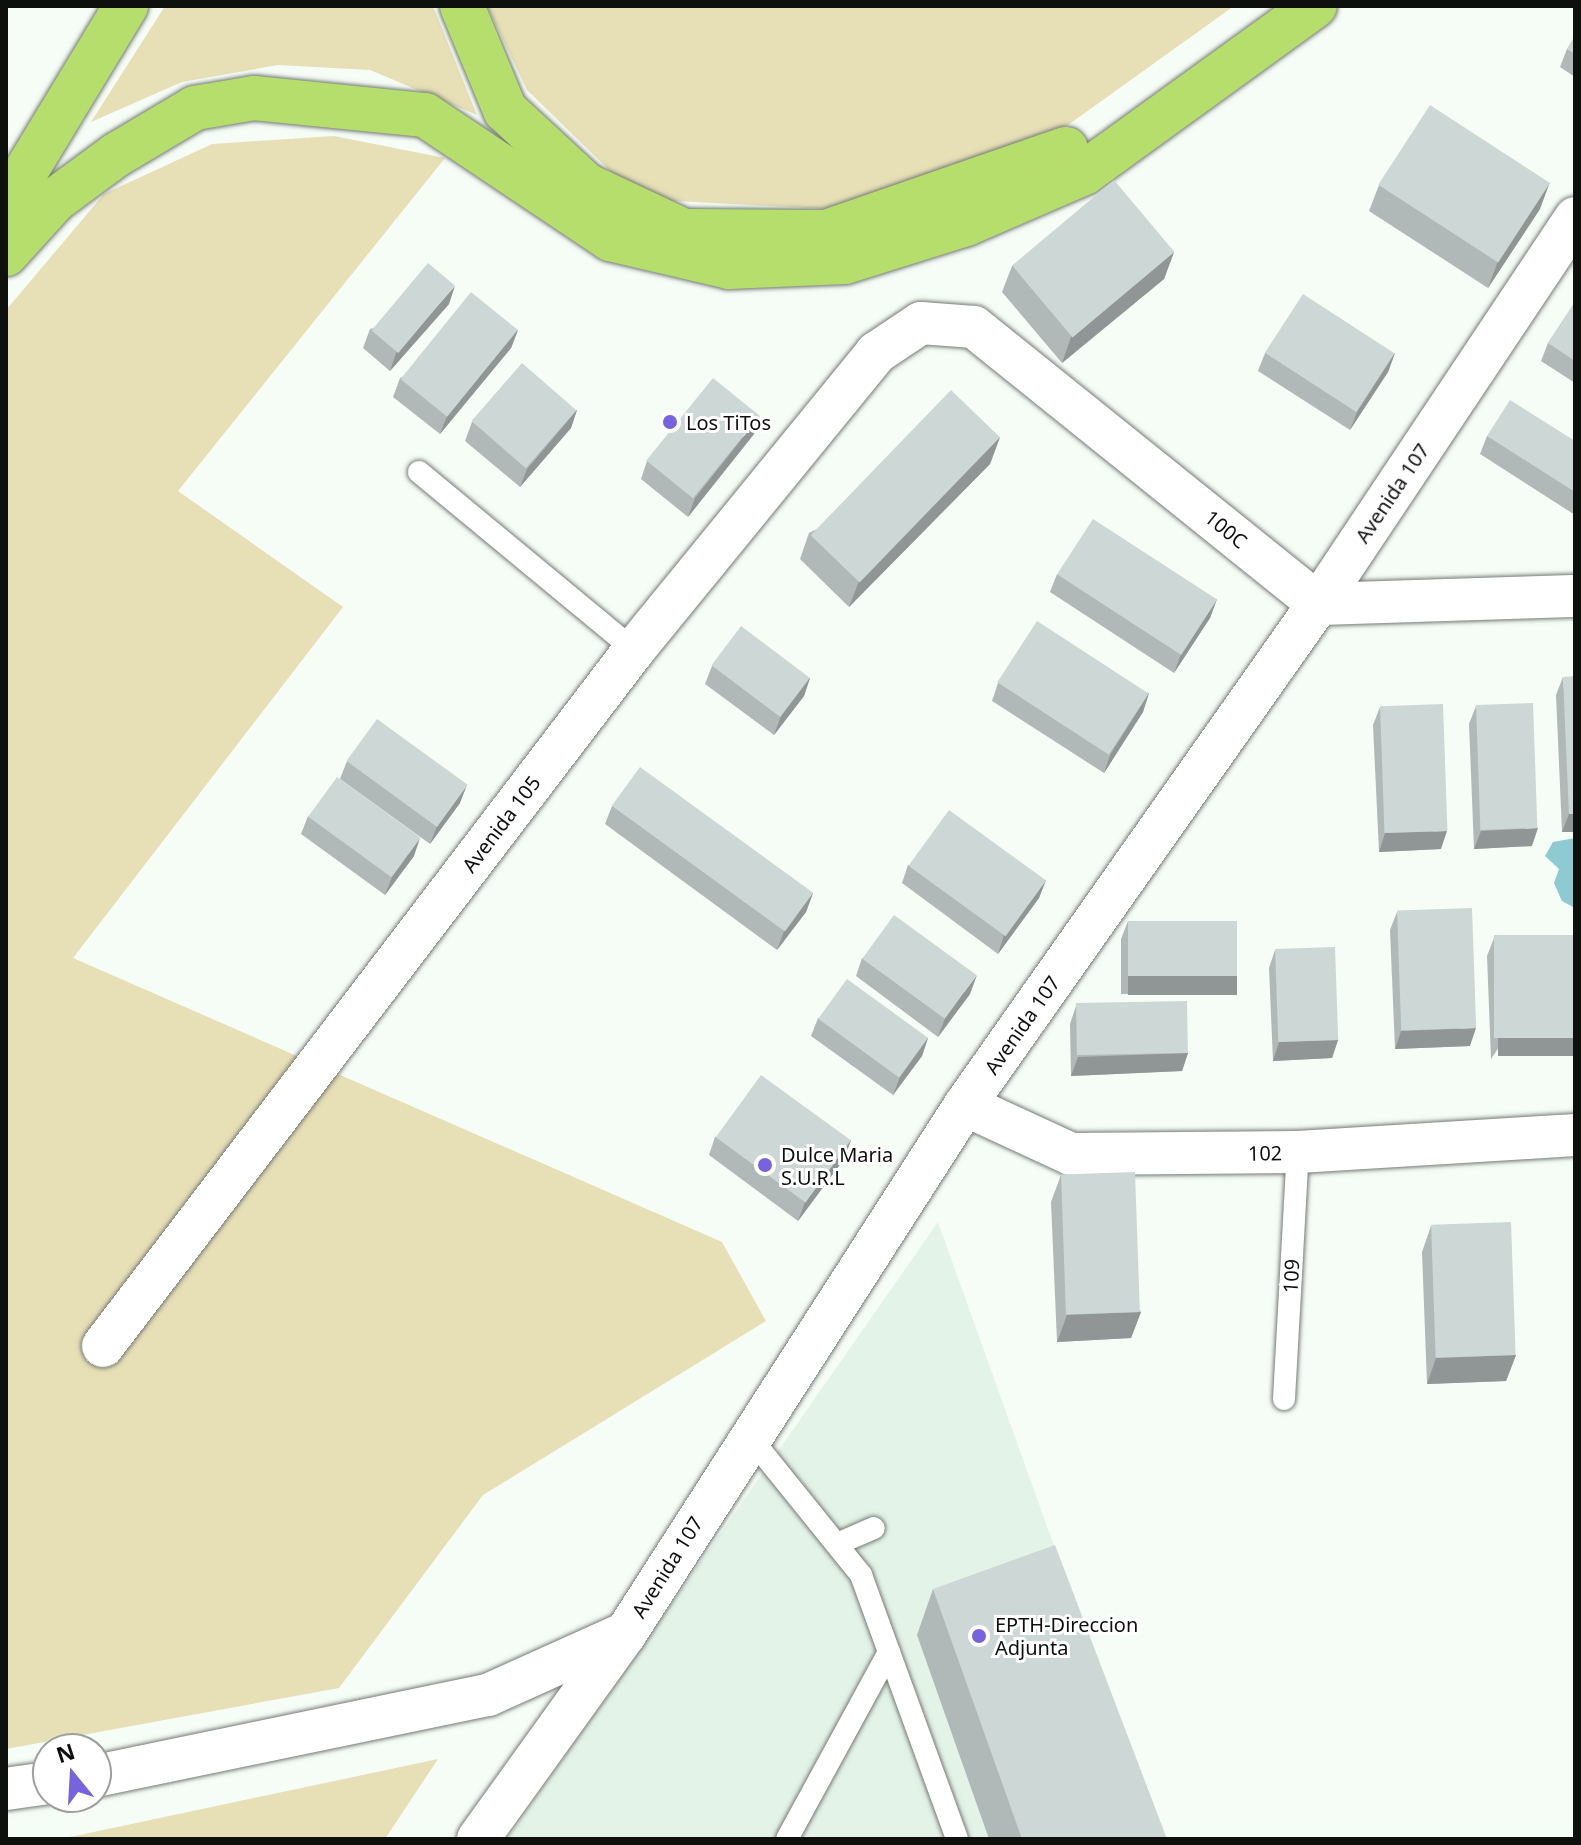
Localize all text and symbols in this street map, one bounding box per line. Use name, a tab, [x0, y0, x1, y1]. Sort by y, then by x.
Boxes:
place label: Los TiTos	[686, 410, 771, 434]
marker: Los TiTos	[661, 413, 679, 431]
street label: Avenida 107	[1350, 439, 1434, 547]
street label: 100C	[1200, 505, 1252, 553]
street label: Avenida 105	[457, 771, 545, 877]
street label: Avenida 107	[979, 971, 1065, 1079]
street label: 102	[1248, 1141, 1282, 1165]
place label: Dulce Maria S.U.R.L	[781, 1142, 893, 1189]
marker: Dulce Maria S.U.R.L	[756, 1156, 774, 1174]
street label: 109	[1278, 1258, 1304, 1294]
street label: Avenida 107	[626, 1512, 708, 1622]
place label: EPTH-Direccion Adjunta	[995, 1612, 1138, 1659]
marker: EPTH-Direccion Adjunta	[970, 1627, 988, 1645]
north arrow	[32, 1733, 112, 1813]
text: N	[52, 1735, 78, 1769]

